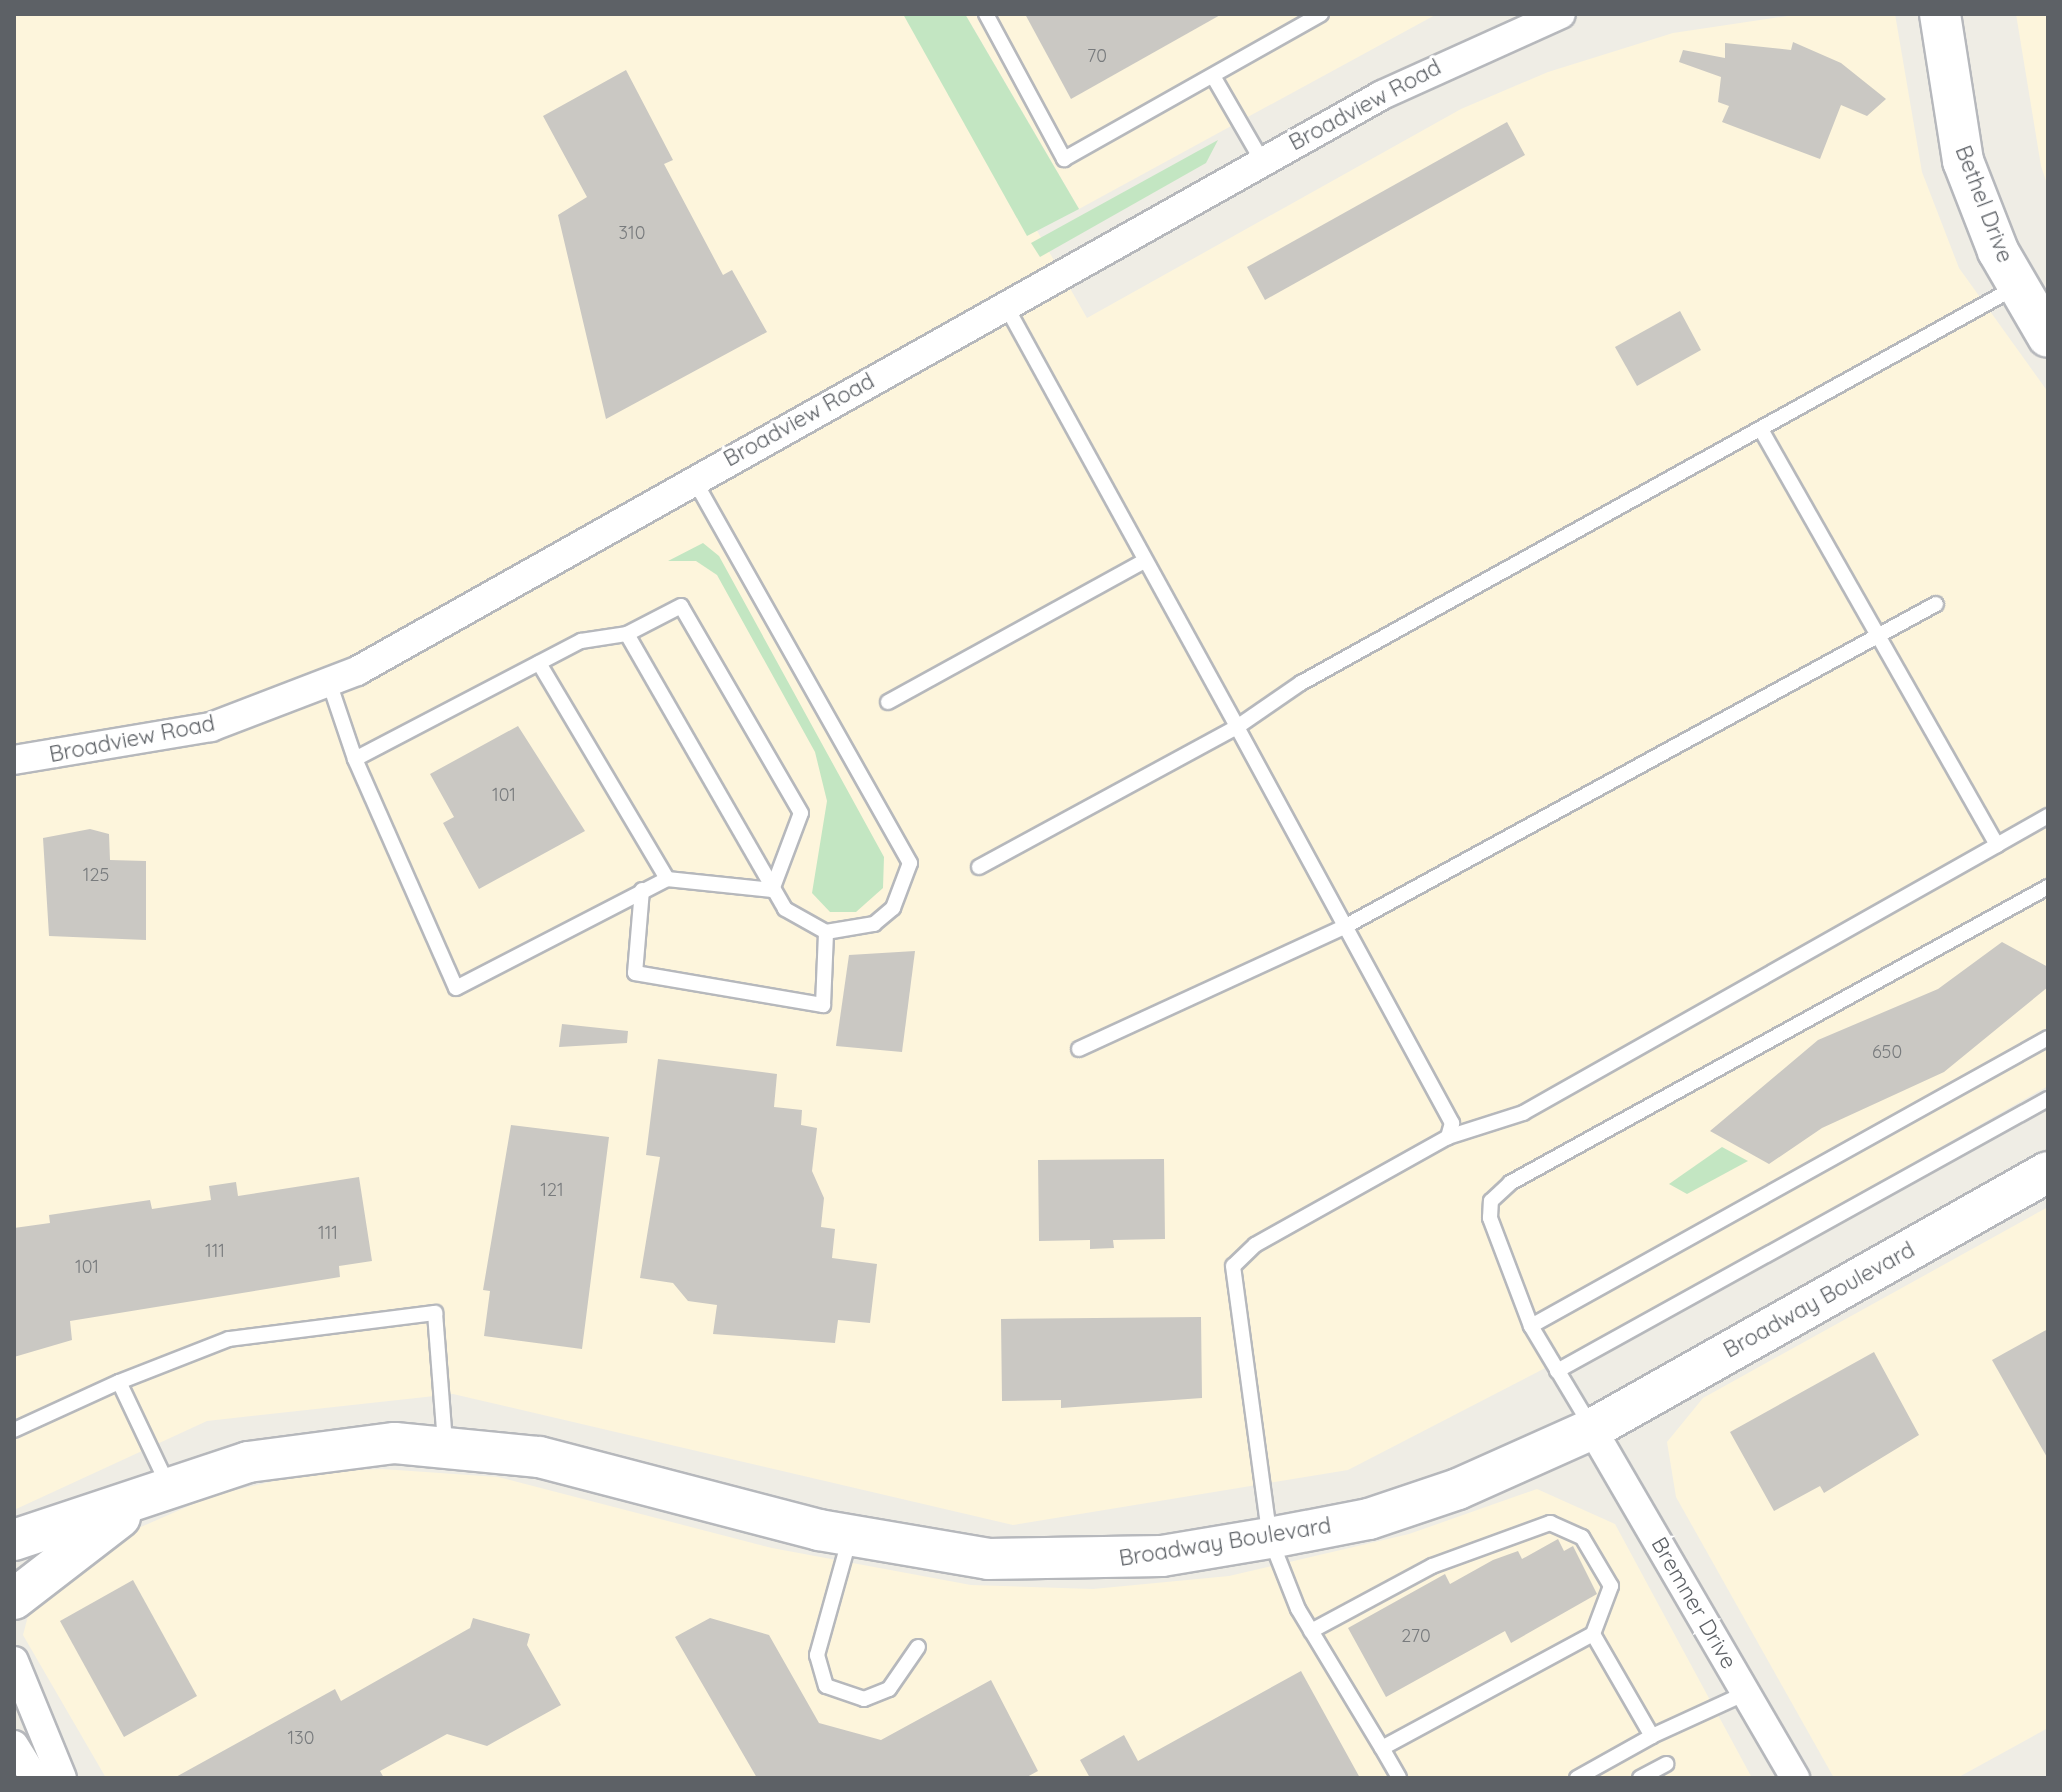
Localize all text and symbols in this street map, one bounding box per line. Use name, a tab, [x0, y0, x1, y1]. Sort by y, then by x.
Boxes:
house number: 70	[1087, 45, 1107, 67]
street label: Broadview Road	[1285, 54, 1445, 156]
street label: Bethel Drive	[1950, 142, 2018, 266]
house number: 310	[619, 222, 645, 244]
street label: Broadview Road	[719, 368, 879, 472]
street label: Broadview Road	[47, 710, 217, 768]
house number: 101	[492, 784, 516, 806]
house number: 125	[83, 864, 109, 886]
house number: 650	[1872, 1041, 1902, 1063]
house number: 121	[540, 1179, 564, 1201]
house number: 111	[318, 1222, 338, 1244]
street label: Broadway Boulevard	[1719, 1237, 1919, 1363]
house number: 111	[205, 1240, 225, 1262]
house number: 101	[75, 1256, 99, 1278]
street label: Broadway Boulevard	[1117, 1512, 1333, 1572]
street label: Bremner Drive	[1646, 1533, 1742, 1673]
house number: 270	[1401, 1625, 1431, 1647]
house number: 130	[288, 1727, 314, 1749]

